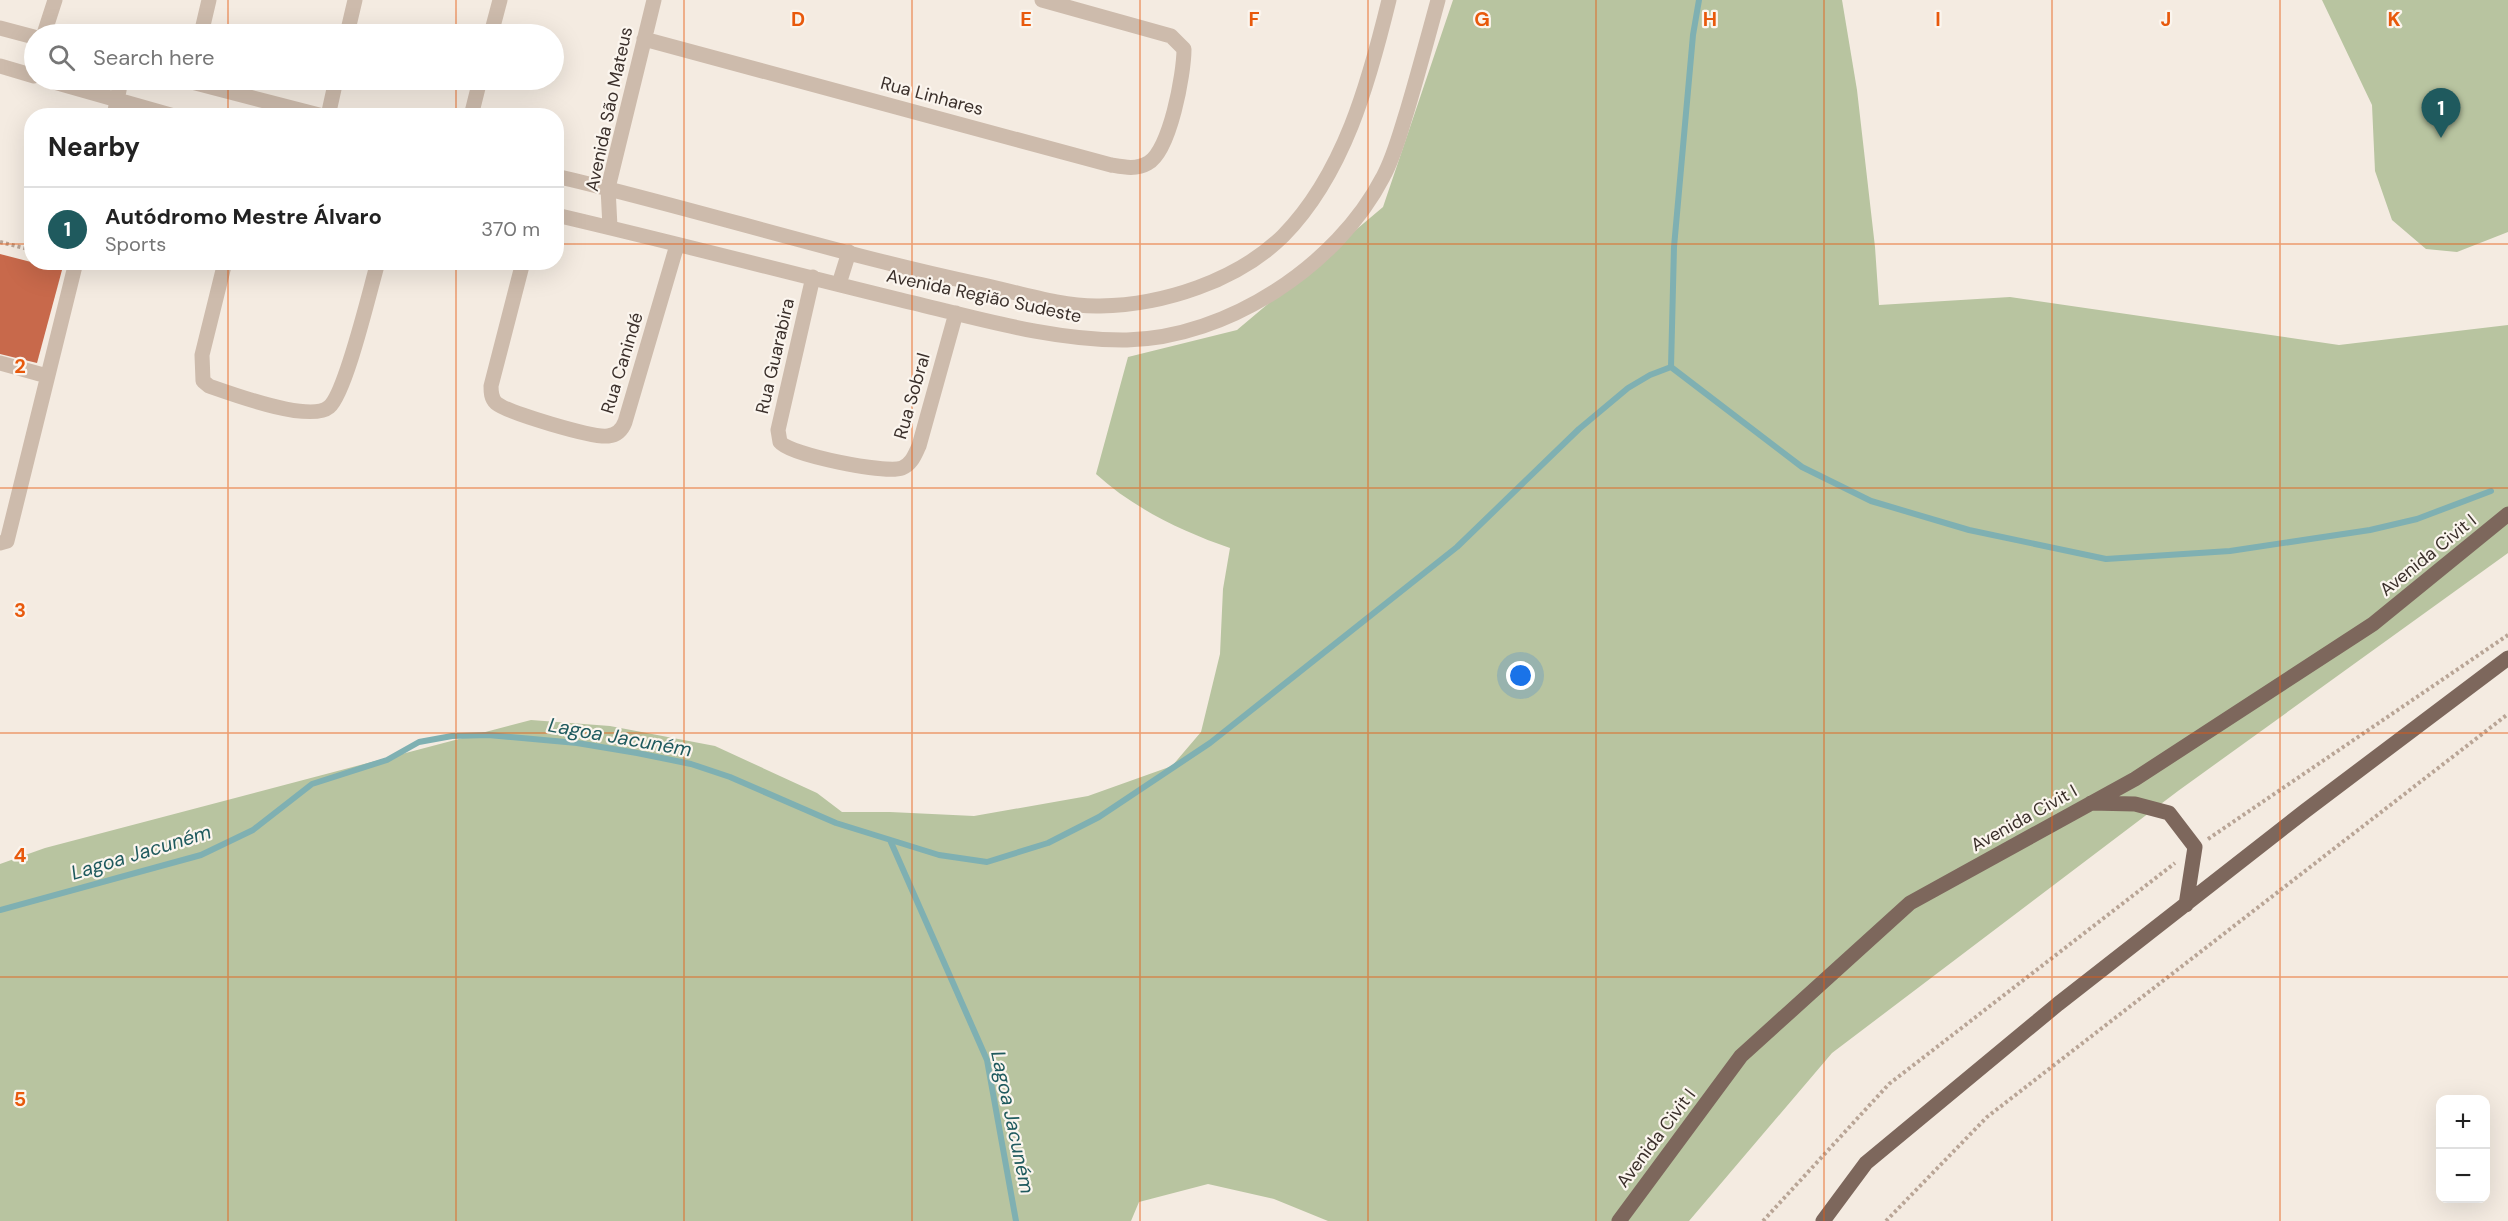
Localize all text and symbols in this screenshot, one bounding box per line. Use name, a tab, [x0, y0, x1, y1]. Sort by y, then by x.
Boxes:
text: D	[791, 6, 805, 32]
text: E	[1020, 6, 1032, 32]
text: F	[1248, 6, 1260, 32]
text: G	[1474, 6, 1490, 32]
text: H	[1703, 6, 1717, 32]
text: I	[1935, 6, 1941, 32]
text: J	[2161, 6, 2171, 32]
text: K	[2387, 6, 2401, 32]
search box	[24, 24, 564, 90]
street label: Avenida São Mateus	[580, 25, 638, 193]
icon: search	[45, 41, 78, 74]
text: Search here	[93, 43, 214, 72]
street label: Rua Linhares	[878, 71, 986, 121]
pin: 1	[2422, 88, 2460, 138]
text: Nearby	[48, 130, 140, 164]
text: Autódromo Mestre Álvaro	[105, 202, 382, 231]
text: 1	[64, 216, 71, 242]
text: 370 m	[481, 216, 540, 242]
text: Sports	[105, 231, 166, 257]
street label: Avenida Região Sudeste	[884, 264, 1084, 328]
street label: Rua Guarabira	[750, 296, 800, 416]
street label: Rua Canindé	[595, 309, 649, 417]
street label: Rua Sobral	[888, 350, 936, 442]
text: 2	[14, 353, 26, 379]
street label: Avenida Civit I	[2375, 509, 2481, 601]
text: 3	[14, 597, 26, 623]
your location	[1506, 661, 1535, 690]
water label: Lagoa Jacuném	[546, 712, 694, 762]
street label: Avenida Civit I	[1967, 779, 2081, 857]
water label: Lagoa Jacuném	[68, 818, 214, 886]
text: 4	[14, 842, 27, 868]
water label: Lagoa Jacuném	[985, 1048, 1041, 1196]
street label: Avenida Civit I	[1611, 1084, 1701, 1192]
text: 5	[14, 1086, 26, 1112]
map controls	[2436, 1095, 2490, 1203]
button: +	[2436, 1095, 2490, 1149]
button: −	[2436, 1149, 2490, 1203]

